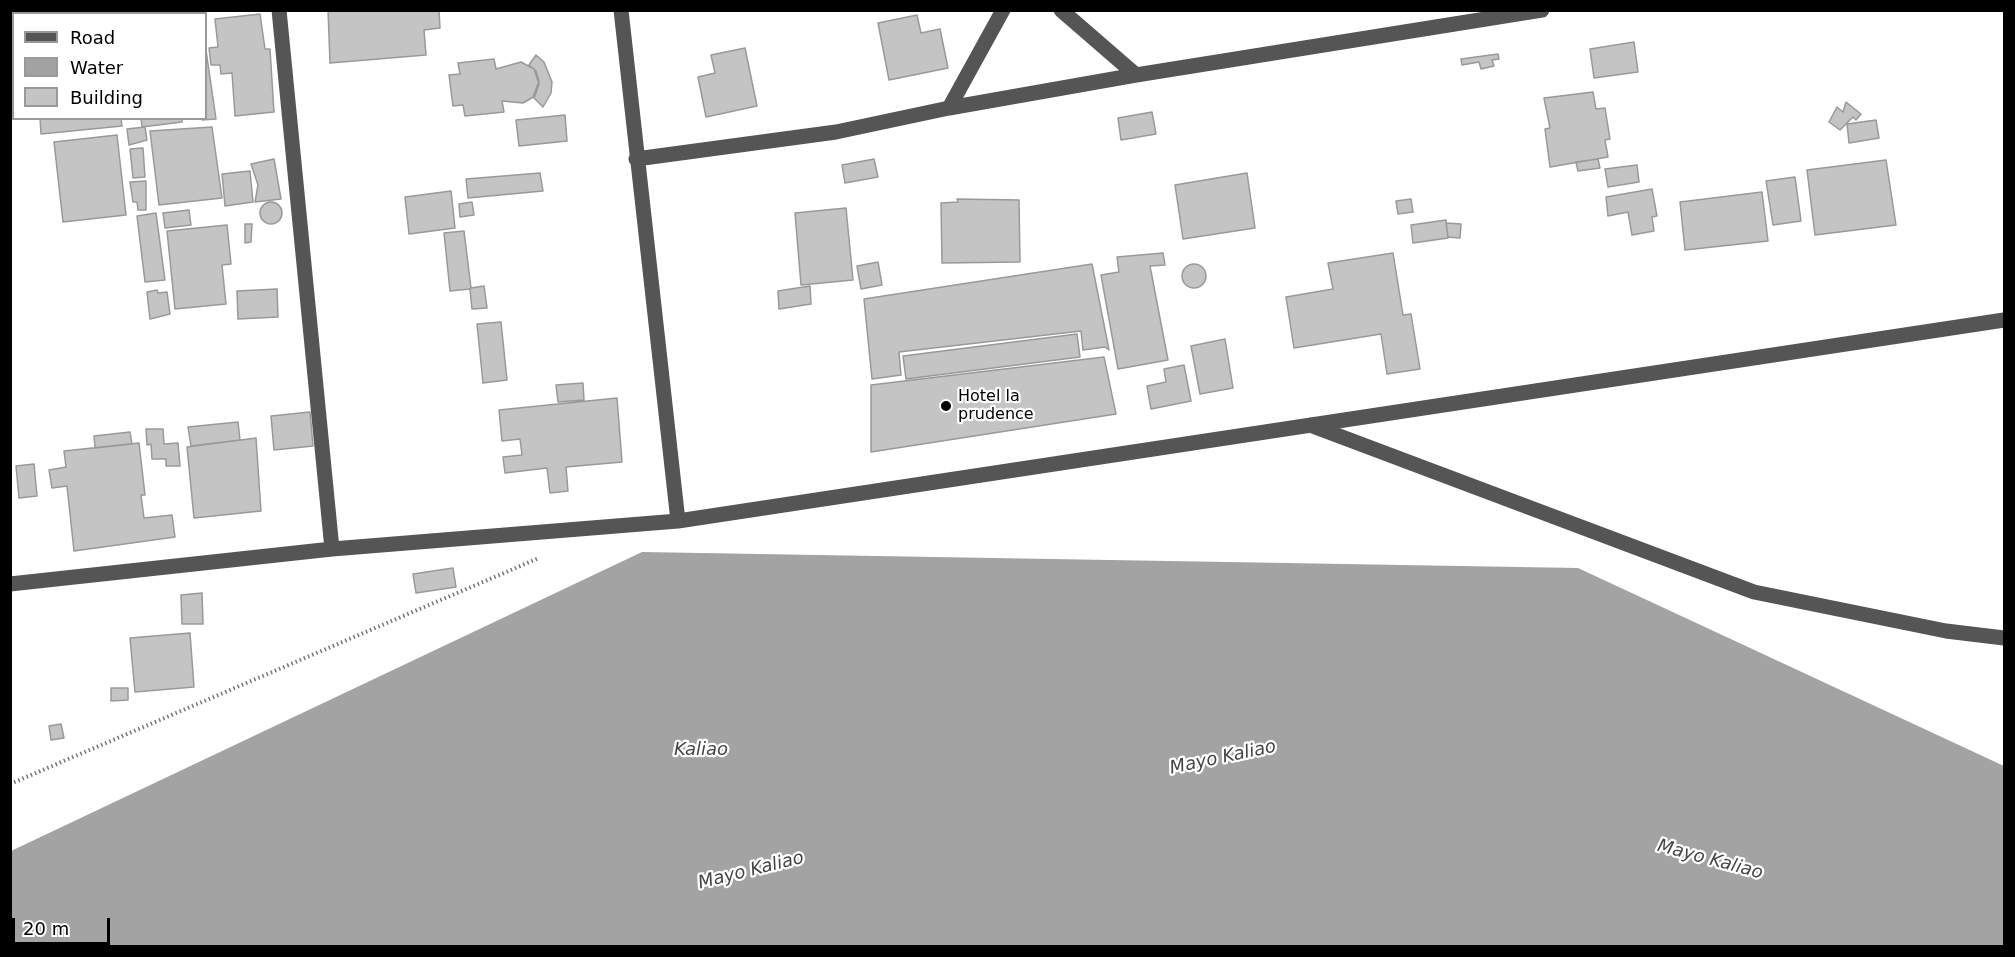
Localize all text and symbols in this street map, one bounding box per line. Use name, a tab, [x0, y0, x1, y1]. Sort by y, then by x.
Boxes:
legend	[12, 12, 207, 120]
text: Road	[70, 27, 115, 48]
text: Water	[70, 57, 123, 78]
text: Building	[70, 87, 143, 108]
place label: Hotel la prudence	[958, 387, 1034, 425]
marker: Hotel la prudence	[939, 399, 953, 413]
water label: Mayo Kaliao	[1168, 736, 1278, 780]
water label: Kaliao	[674, 739, 728, 761]
water label: Mayo Kaliao	[1655, 836, 1765, 884]
water label: Mayo Kaliao	[696, 847, 806, 895]
scale bar	[15, 906, 112, 944]
text: 20 m	[23, 918, 69, 939]

